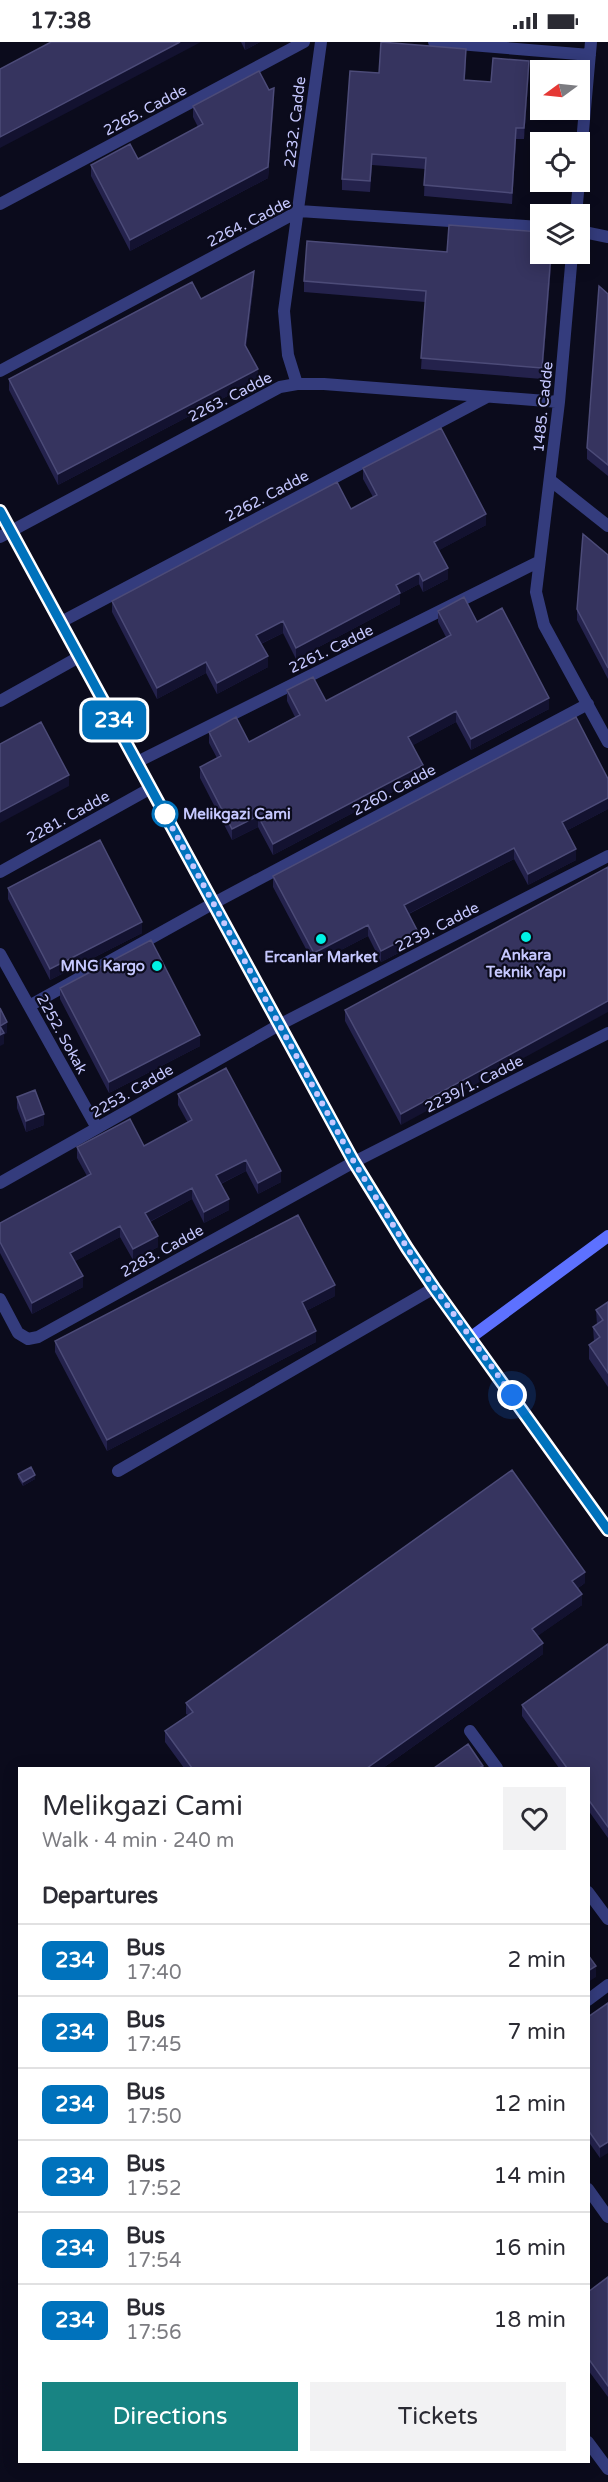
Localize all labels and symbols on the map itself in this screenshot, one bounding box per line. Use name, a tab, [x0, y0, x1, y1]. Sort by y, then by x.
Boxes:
north arrow	[530, 60, 590, 120]
street label: 2232. Cadde	[280, 75, 310, 169]
street label: 2265. Cadde	[100, 81, 190, 139]
street label: 2264. Cadde	[204, 193, 294, 251]
street label: 1485. Cadde	[529, 361, 557, 453]
street label: 2263. Cadde	[185, 368, 275, 426]
street label: 2262. Cadde	[222, 467, 312, 525]
street label: 2261. Cadde	[286, 621, 376, 677]
line badge: 234	[80, 700, 148, 740]
street label: 2260. Cadde	[349, 761, 439, 819]
street label: 2281. Cadde	[24, 787, 112, 847]
marker: Melikgazi Cami	[152, 801, 178, 827]
place label: Melikgazi Cami	[183, 805, 291, 824]
street label: 2239. Cadde	[392, 898, 482, 956]
marker: Ankara Teknik Yapı	[519, 930, 533, 944]
marker: Ercanlar Market	[314, 932, 328, 946]
place label: Ankara Teknik Yapı	[485, 946, 566, 982]
place label: Ercanlar Market	[264, 948, 378, 966]
place label: MNG Kargo	[61, 957, 145, 976]
marker: MNG Kargo	[150, 959, 164, 973]
street label: 2252. Sokak	[33, 991, 91, 1077]
street label: 2239/1. Cadde	[422, 1052, 526, 1116]
street label: 2253. Cadde	[88, 1060, 176, 1122]
street label: 2283. Cadde	[118, 1221, 206, 1281]
your location	[497, 1380, 527, 1410]

